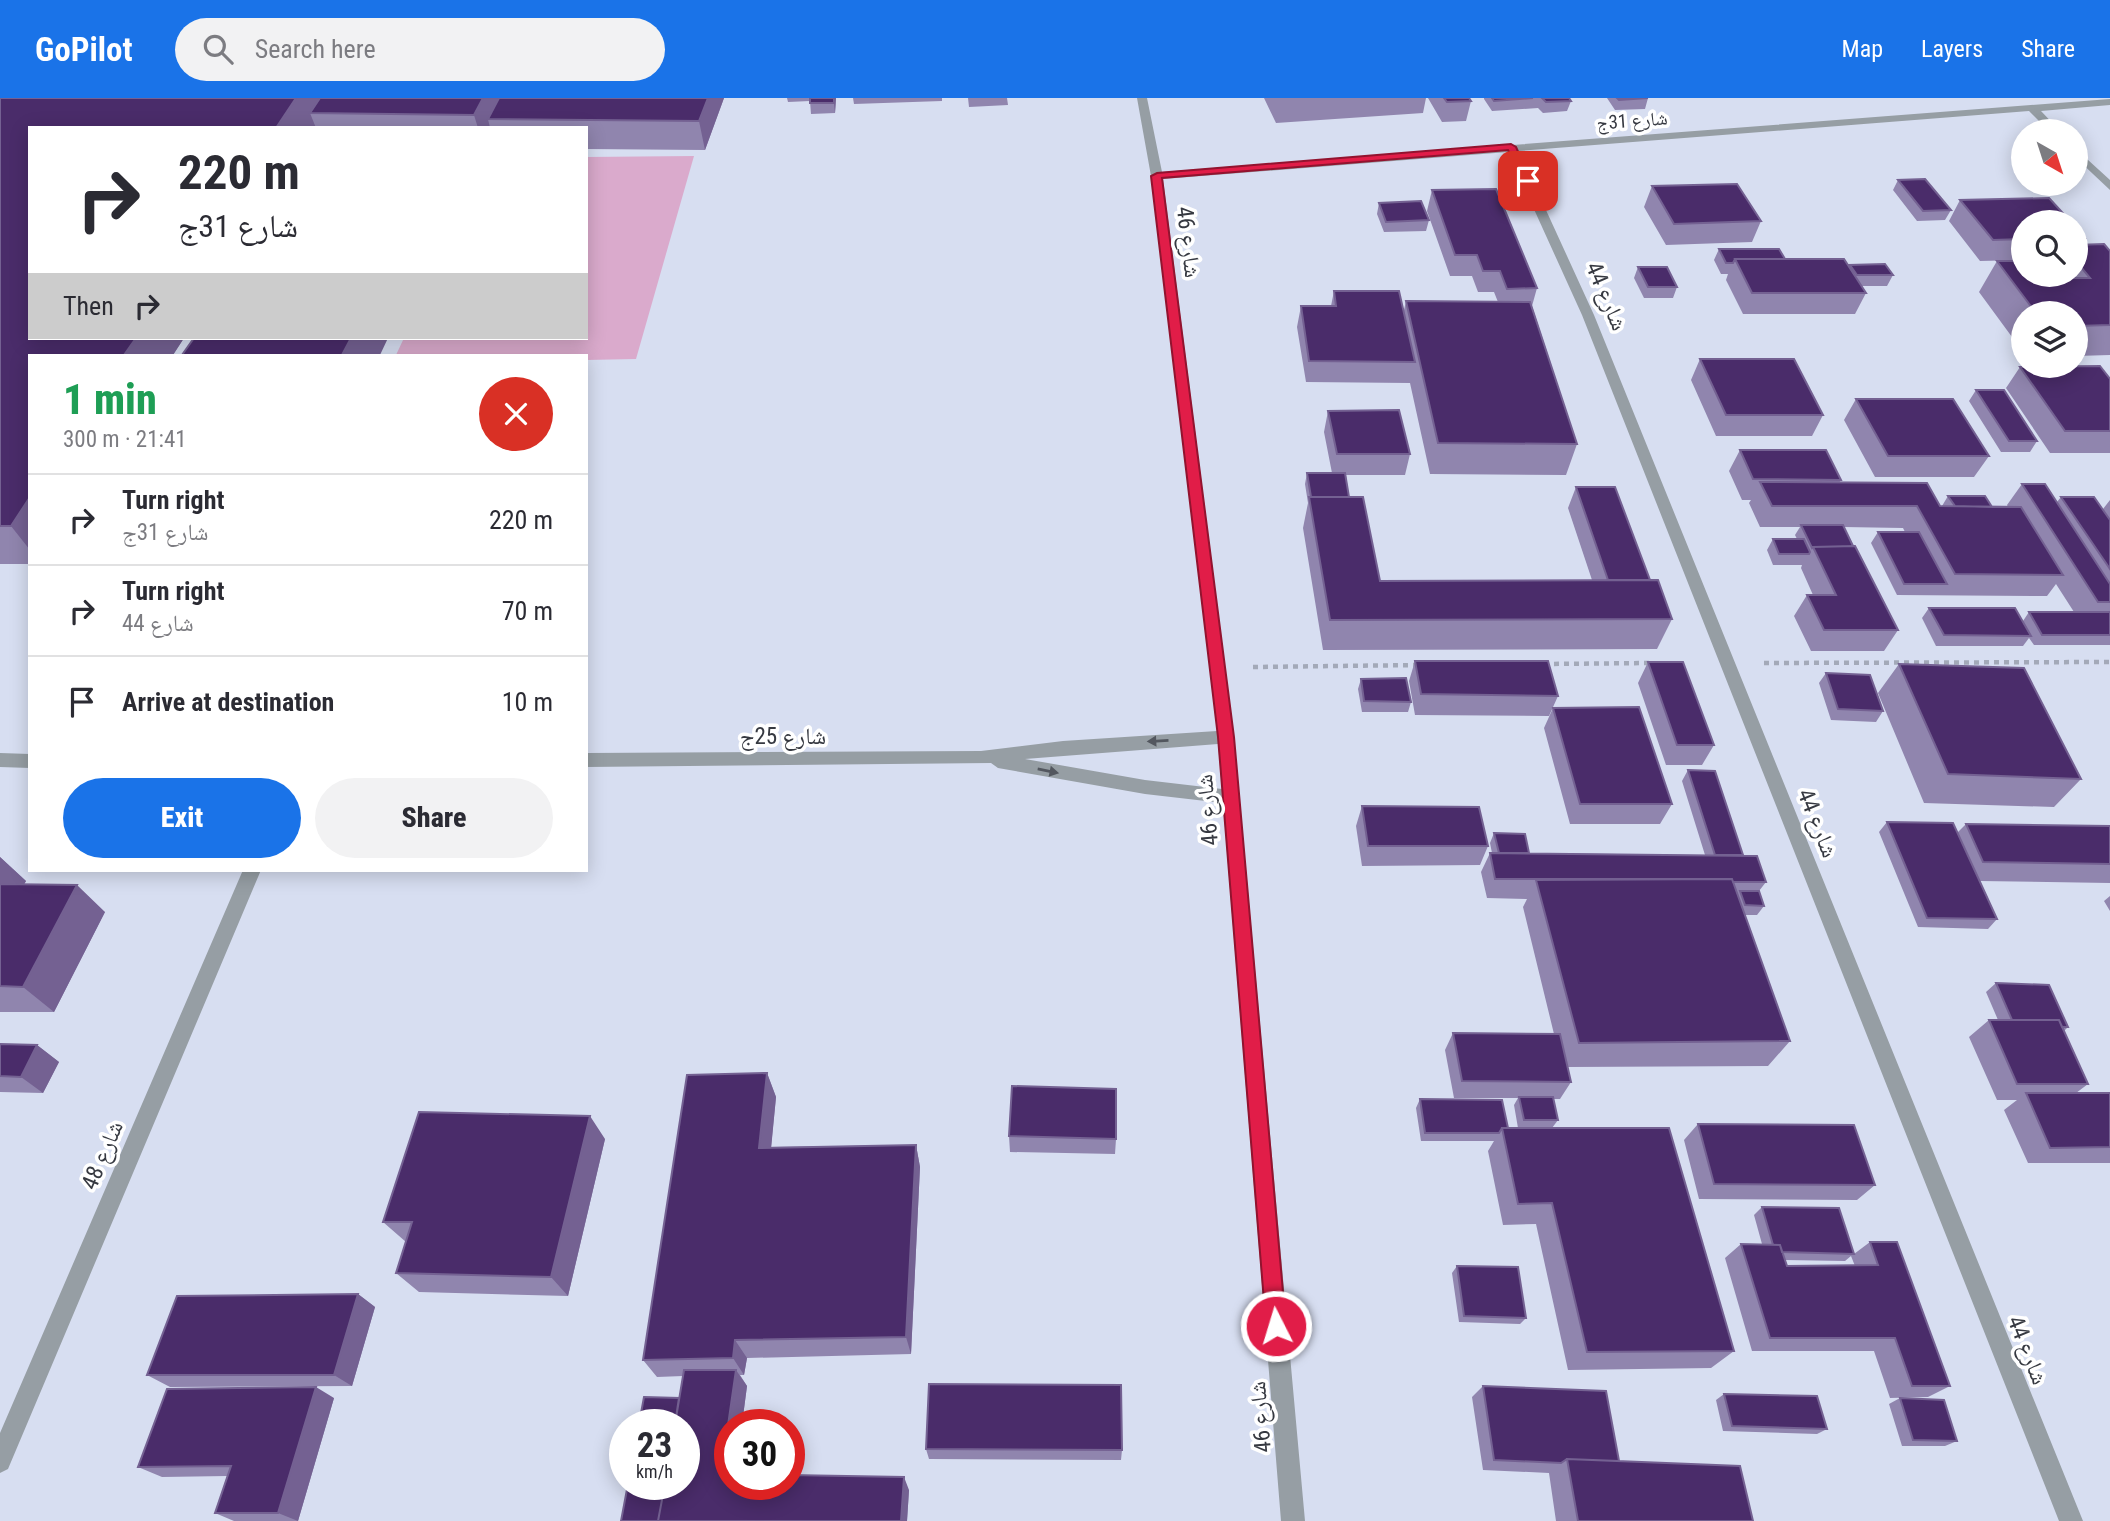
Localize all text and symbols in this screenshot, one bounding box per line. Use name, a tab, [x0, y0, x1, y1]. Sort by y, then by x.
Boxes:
search box	[175, 18, 665, 81]
text: GoPilot	[35, 30, 133, 69]
icon: search	[199, 30, 237, 68]
text: Search here	[255, 34, 376, 64]
text: Map	[1842, 35, 1883, 63]
text: Layers	[1921, 35, 1983, 63]
text: Share	[2021, 35, 2075, 63]
street label: شارع 31ج	[1596, 107, 1668, 134]
north arrow	[2011, 119, 2088, 196]
map controls	[2011, 119, 2088, 378]
text: 220 m	[178, 144, 300, 201]
pin	[1498, 151, 1558, 211]
icon: right	[63, 154, 154, 245]
icon: arrive	[1509, 162, 1547, 200]
street label: شارع 46	[1170, 205, 1206, 279]
text: شارع 31ج	[178, 207, 298, 245]
button: search	[2011, 210, 2088, 287]
street label: شارع 44	[1579, 258, 1633, 335]
icon: right	[128, 287, 166, 325]
text: Then	[63, 291, 114, 321]
button: layers	[2011, 301, 2088, 378]
text: 1 min	[63, 375, 157, 424]
button: close	[479, 377, 553, 451]
text: 300 m · 21:41	[63, 426, 187, 453]
text: Turn right	[122, 485, 224, 515]
icon: right	[63, 501, 101, 539]
text: 220 m	[489, 505, 553, 535]
text: شارع 31ج	[122, 519, 208, 546]
text: Turn right	[122, 576, 224, 606]
icon: right	[63, 592, 101, 630]
text: 70 m	[502, 596, 553, 626]
text: شارع 44	[122, 610, 194, 637]
icon: arrive	[63, 683, 101, 721]
text: Arrive at destination	[122, 687, 334, 717]
text: 10 m	[502, 687, 553, 717]
street label: شارع 25ج	[740, 723, 826, 751]
one-way arrow	[1147, 736, 1169, 747]
one-way arrow	[1037, 766, 1059, 777]
street label: شارع 46	[1191, 773, 1225, 847]
button: Exit	[63, 778, 301, 858]
button: Share	[315, 778, 553, 858]
street label: شارع 44	[1791, 785, 1843, 862]
street label: شارع 48	[76, 1117, 130, 1194]
position arrow	[1239, 1289, 1313, 1363]
street label: شارع 44	[2001, 1312, 2053, 1389]
street label: شارع 46	[1244, 1380, 1278, 1454]
speed limit sign: 30	[714, 1409, 805, 1500]
text: 23	[637, 1425, 672, 1466]
text: km/h	[636, 1461, 673, 1482]

